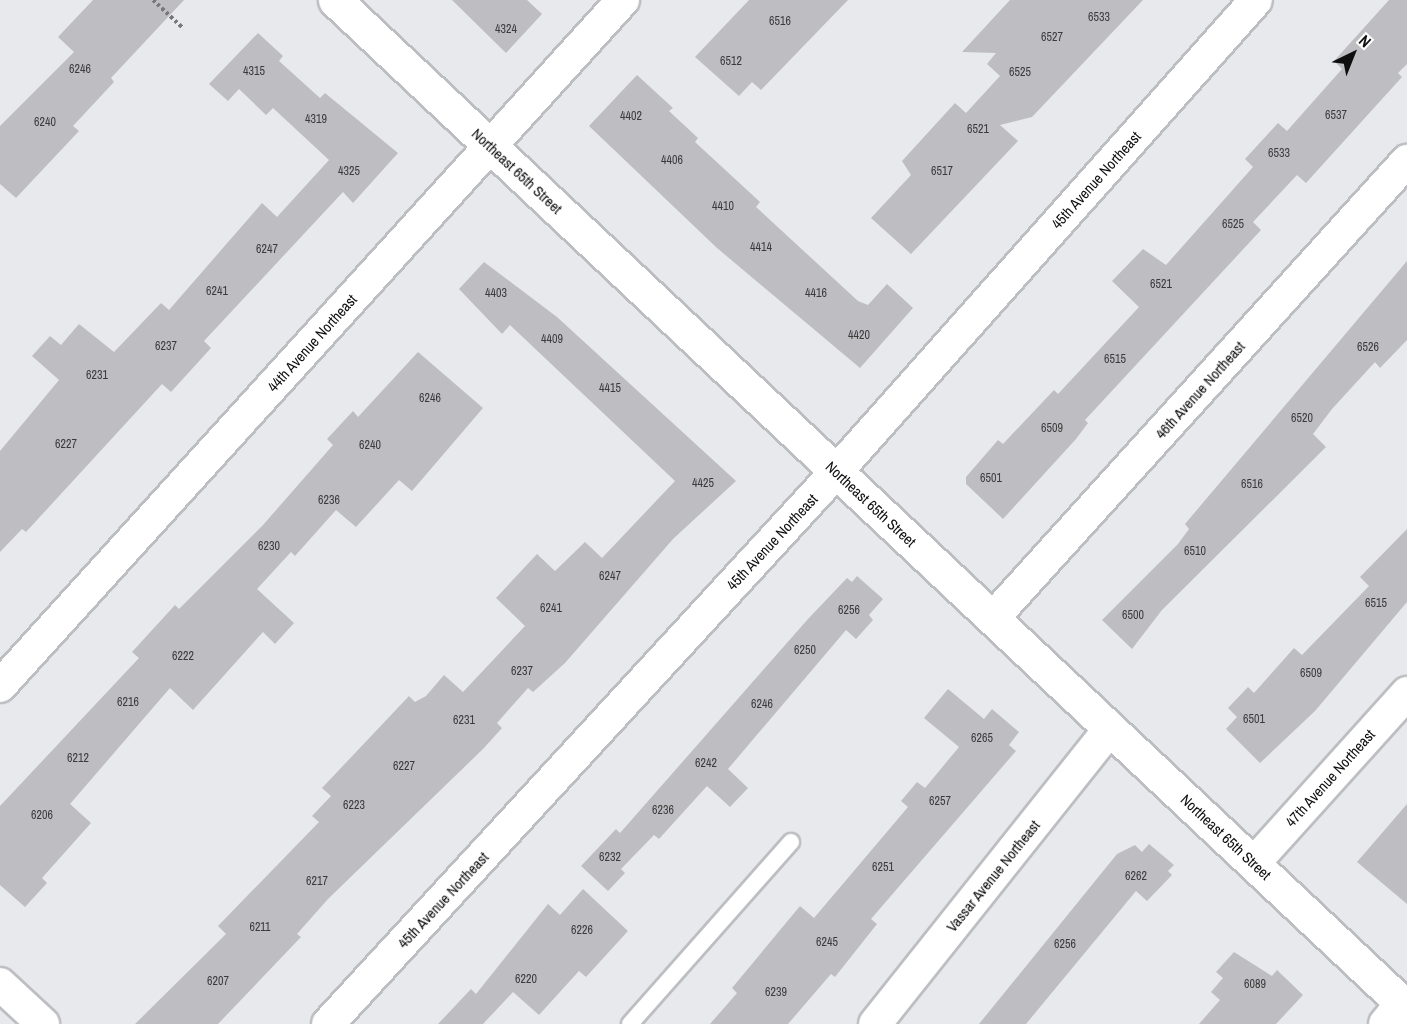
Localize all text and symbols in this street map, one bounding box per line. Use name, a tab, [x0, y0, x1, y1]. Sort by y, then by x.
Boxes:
house number: 6533	[1088, 11, 1110, 25]
house number: 6516	[769, 15, 791, 29]
house number: 4324	[495, 23, 517, 37]
north arrow	[1323, 24, 1383, 84]
text: N	[1354, 30, 1376, 52]
house number: 6527	[1041, 31, 1063, 45]
house number: 6512	[720, 55, 742, 69]
house number: 6246	[69, 63, 91, 77]
house number: 4315	[243, 65, 265, 79]
house number: 6525	[1009, 66, 1031, 80]
house number: 6537	[1325, 109, 1347, 123]
house number: 4402	[620, 110, 642, 124]
house number: 4319	[305, 113, 327, 127]
house number: 6240	[34, 116, 56, 130]
house number: 6521	[967, 123, 989, 137]
street label: Northeast 65th Street	[468, 125, 566, 217]
street label: 45th Avenue Northeast	[1047, 127, 1145, 233]
house number: 6533	[1268, 147, 1290, 161]
house number: 4406	[661, 154, 683, 168]
house number: 4325	[338, 165, 360, 179]
house number: 6517	[931, 165, 953, 179]
house number: 4410	[712, 200, 734, 214]
house number: 6525	[1222, 218, 1244, 232]
house number: 4414	[750, 241, 772, 255]
house number: 6247	[256, 243, 278, 257]
house number: 6521	[1150, 278, 1172, 292]
house number: 6241	[206, 285, 228, 299]
house number: 4403	[485, 287, 507, 301]
house number: 4416	[805, 287, 827, 301]
street label: 44th Avenue Northeast	[263, 290, 361, 396]
house number: 4420	[848, 329, 870, 343]
house number: 4409	[541, 333, 563, 347]
street label: 46th Avenue Northeast	[1151, 337, 1249, 443]
house number: 6237	[155, 340, 177, 354]
house number: 6526	[1357, 341, 1379, 355]
house number: 6515	[1104, 353, 1126, 367]
house number: 6231	[86, 369, 108, 383]
house number: 4415	[599, 382, 621, 396]
house number: 6246	[419, 392, 441, 406]
house number: 6520	[1291, 412, 1313, 426]
house number: 6509	[1041, 422, 1063, 436]
house number: 6227	[55, 438, 77, 452]
house number: 6240	[359, 439, 381, 453]
street label: Northeast 65th Street	[822, 458, 920, 550]
house number: 6501	[980, 472, 1002, 486]
house number: 4425	[692, 477, 714, 491]
house number: 6516	[1241, 478, 1263, 492]
street label: 45th Avenue Northeast	[723, 490, 821, 594]
house number: 6236	[318, 494, 340, 508]
house number: 6230	[258, 540, 280, 554]
house number: 6510	[1184, 545, 1206, 559]
house number: 6247	[599, 570, 621, 584]
house number: 6515	[1365, 597, 1387, 611]
house number: 6241	[540, 602, 562, 616]
house number: 6256	[838, 604, 860, 618]
house number: 6500	[1122, 609, 1144, 623]
house number: 6250	[794, 644, 816, 658]
house number: 6222	[172, 650, 194, 664]
house number: 6237	[511, 665, 533, 679]
house number: 6509	[1300, 667, 1322, 681]
house number: 6216	[117, 696, 139, 710]
house number: 6246	[751, 698, 773, 712]
house number: 6501	[1243, 713, 1265, 727]
house number: 6231	[453, 714, 475, 728]
street label: 47th Avenue Northeast	[1281, 725, 1379, 831]
house number: 6265	[971, 732, 993, 746]
house number: 6212	[67, 752, 89, 766]
house number: 6242	[695, 757, 717, 771]
house number: 6227	[393, 760, 415, 774]
street label: Northeast 65th Street	[1177, 791, 1275, 883]
house number: 6257	[929, 795, 951, 809]
house number: 6223	[343, 799, 365, 813]
house number: 6236	[652, 804, 674, 818]
house number: 6206	[31, 809, 53, 823]
street label: Vassar Avenue Northeast	[942, 816, 1044, 936]
street label: 45th Avenue Northeast	[394, 848, 492, 952]
house number: 6232	[599, 851, 621, 865]
house number: 6251	[872, 861, 894, 875]
house number: 6262	[1125, 870, 1147, 884]
house number: 6217	[306, 875, 328, 889]
house number: 6211	[249, 921, 271, 935]
house number: 6226	[571, 924, 593, 938]
house number: 6245	[816, 936, 838, 950]
house number: 6256	[1054, 938, 1076, 952]
house number: 6220	[515, 973, 537, 987]
house number: 6207	[207, 975, 229, 989]
house number: 6089	[1244, 978, 1266, 992]
house number: 6239	[765, 986, 787, 1000]

